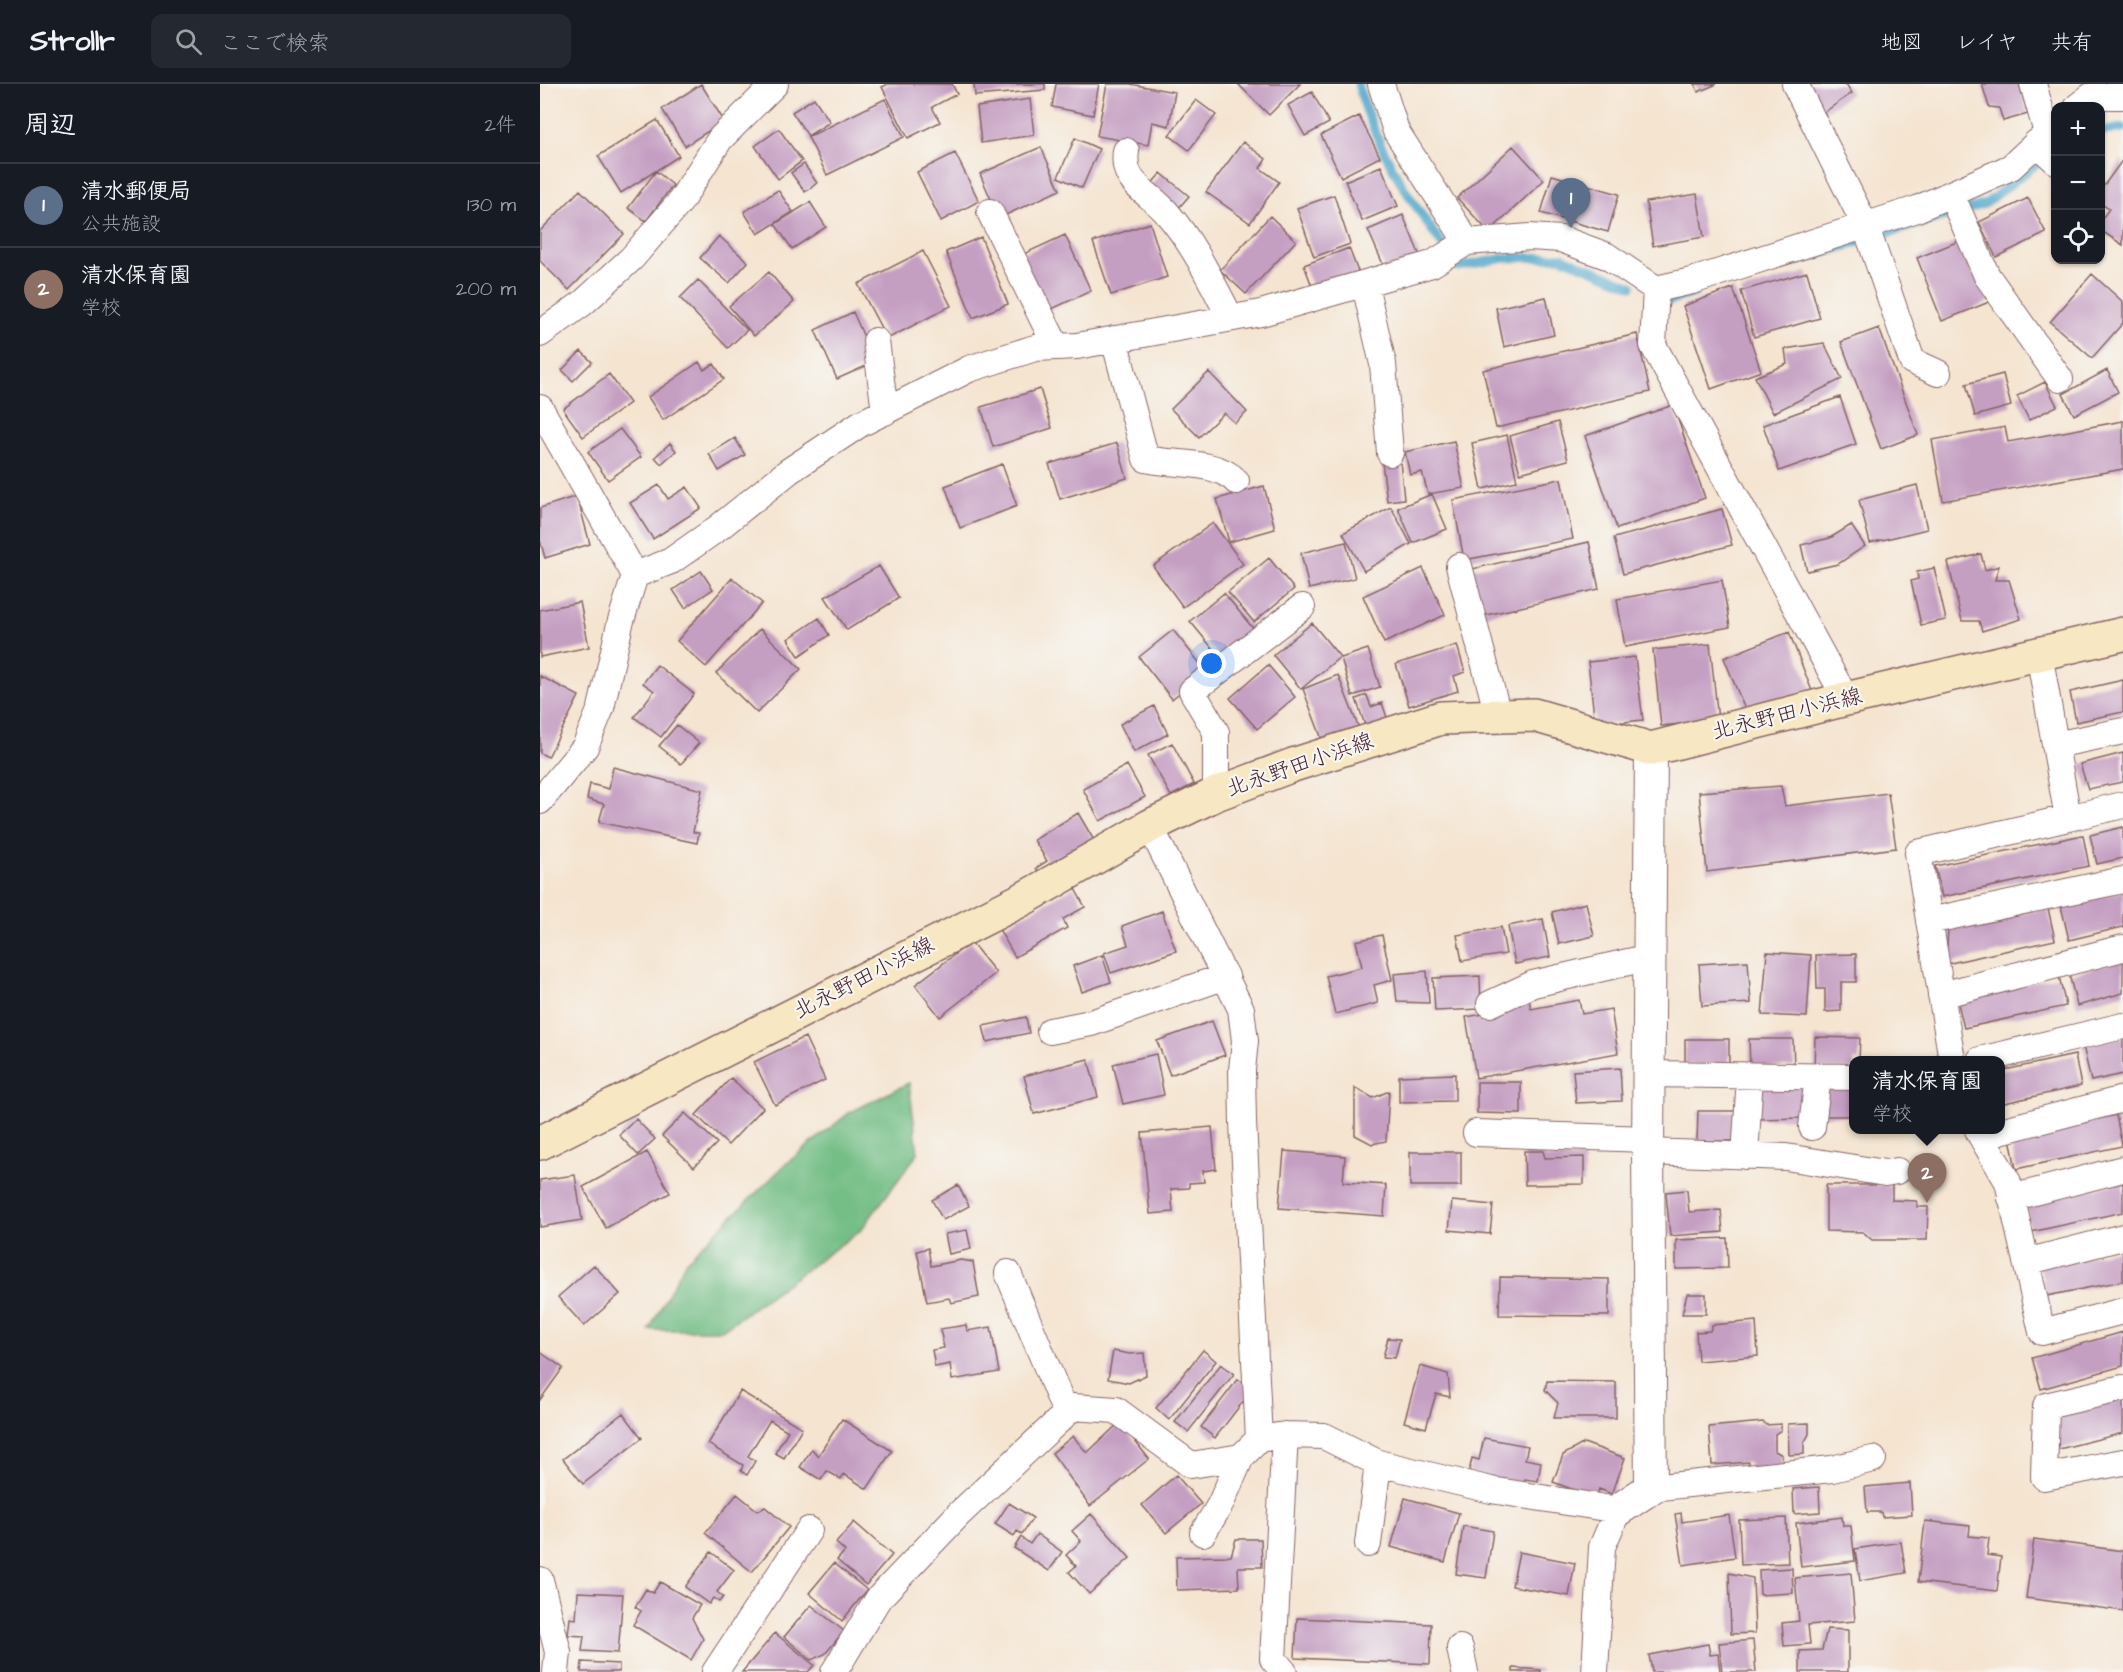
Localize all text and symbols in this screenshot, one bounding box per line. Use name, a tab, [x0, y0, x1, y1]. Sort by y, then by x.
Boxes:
search box	[151, 14, 571, 68]
text: Strollr	[30, 22, 115, 61]
icon: search	[172, 25, 205, 58]
text: ここで検索	[220, 28, 330, 59]
text: 地図	[1881, 28, 1923, 57]
text: レイヤ	[1956, 28, 2018, 57]
text: 共有	[2051, 28, 2093, 57]
map controls	[2051, 102, 2105, 264]
button: +	[2051, 102, 2105, 156]
text: 周辺	[24, 107, 76, 143]
text: 2件	[485, 111, 516, 139]
button: −	[2051, 156, 2105, 210]
text: 清水郵便局	[81, 176, 191, 207]
pin: 1	[1552, 178, 1590, 228]
text: 1	[42, 191, 45, 219]
text: 130 m	[467, 191, 516, 219]
text: 公共施設	[81, 210, 161, 238]
button: locate	[2051, 210, 2105, 264]
text: 清水保育園	[81, 260, 191, 291]
text: 2	[38, 275, 49, 303]
text: 200 m	[456, 275, 516, 303]
text: 学校	[81, 294, 121, 322]
your location	[1197, 649, 1226, 678]
street label: 北永野田小浜線	[1709, 680, 1865, 748]
street label: 北永野田小浜線	[1222, 725, 1378, 805]
street label: 北永野田小浜線	[788, 929, 940, 1027]
popup	[1849, 1056, 2005, 1134]
text: 清水保育園	[1872, 1066, 1982, 1097]
text: 学校	[1872, 1100, 1912, 1128]
pin: 2	[1908, 1154, 1946, 1203]

